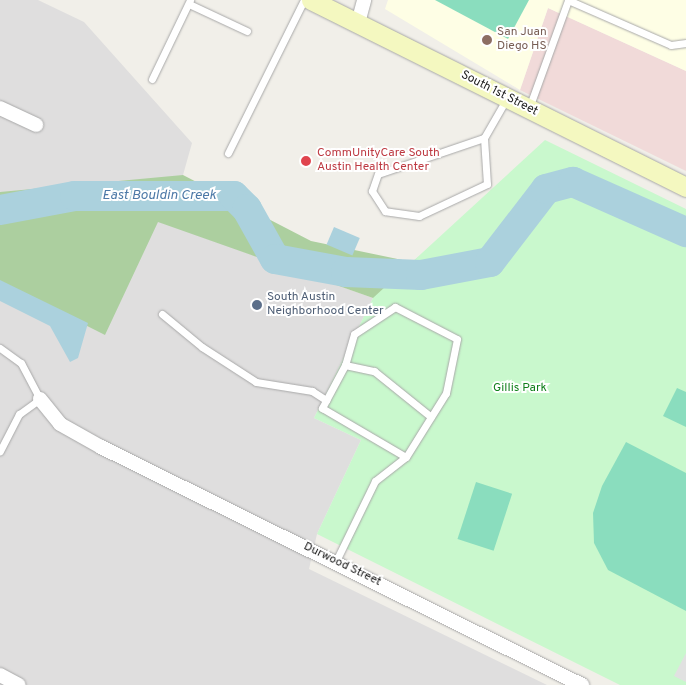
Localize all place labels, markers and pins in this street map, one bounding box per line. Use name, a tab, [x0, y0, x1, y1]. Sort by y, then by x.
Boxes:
place label: San Juan Diego HS	[497, 26, 547, 54]
marker: San Juan Diego HS	[481, 34, 493, 46]
place label: CommUnityCare South Austin Health Center	[317, 147, 440, 175]
marker: CommUnityCare South Austin Health Center	[299, 154, 313, 168]
place label: South Austin Neighborhood Center	[267, 291, 384, 319]
marker: South Austin Neighborhood Center	[251, 299, 263, 311]

